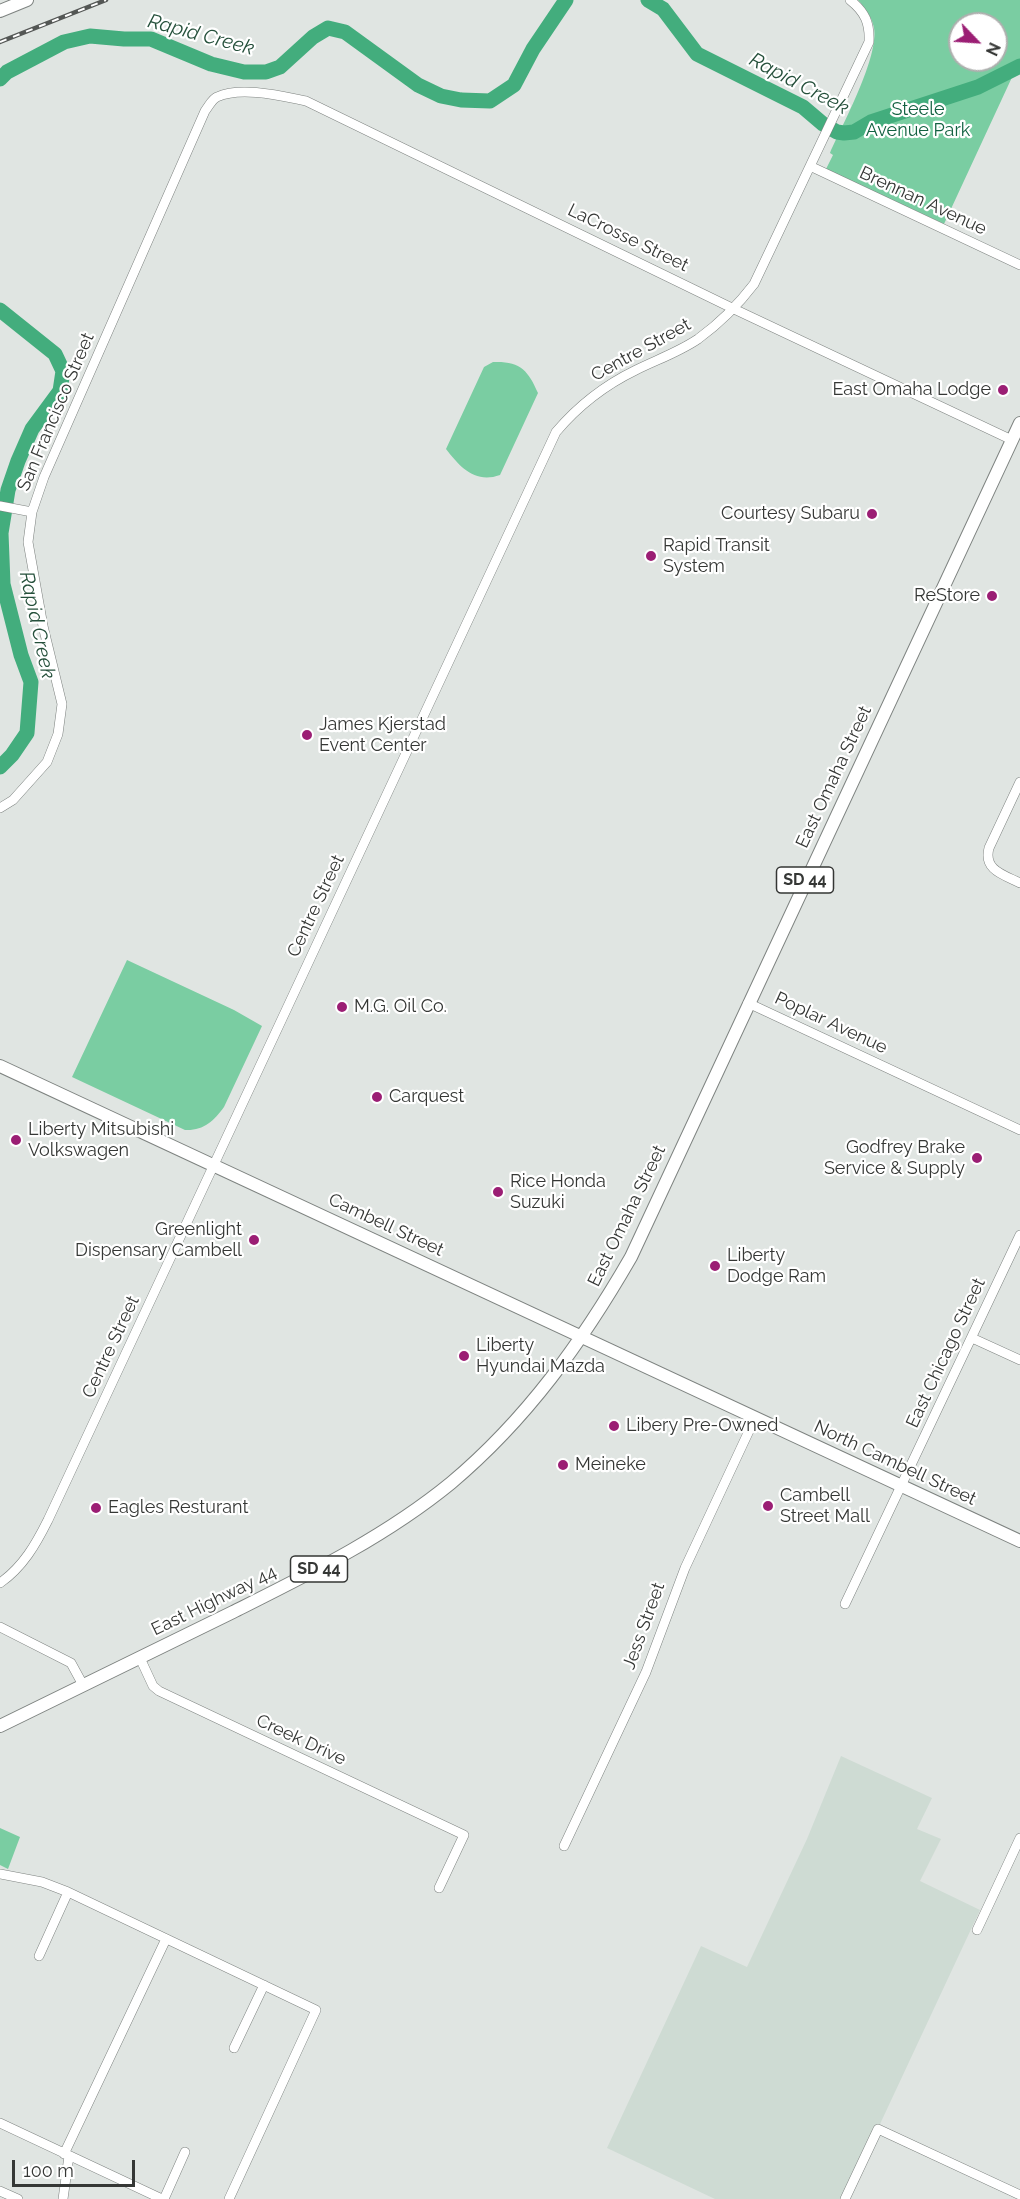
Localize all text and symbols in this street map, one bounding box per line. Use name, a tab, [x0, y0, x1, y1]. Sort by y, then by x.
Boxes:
water label: Rapid Creek	[145, 9, 257, 61]
north arrow	[948, 12, 1008, 72]
text: N	[982, 39, 1004, 59]
water label: Rapid Creek	[745, 48, 853, 120]
park label: Steele Avenue Park	[866, 99, 970, 142]
street label: Brennan Avenue	[856, 162, 990, 240]
street label: LaCrosse Street	[564, 199, 692, 277]
street label: Centre Street	[587, 314, 695, 386]
street label: San Francisco Street	[13, 330, 99, 494]
place label: East Omaha Lodge	[832, 379, 991, 401]
marker: East Omaha Lodge	[996, 383, 1010, 397]
place label: Courtesy Subaru	[721, 503, 860, 525]
marker: Courtesy Subaru	[865, 507, 879, 521]
place label: Rapid Transit System	[663, 535, 770, 578]
marker: Rapid Transit System	[644, 549, 658, 563]
water label: Rapid Creek	[14, 569, 60, 681]
place label: ReStore	[914, 585, 980, 607]
marker: ReStore	[985, 589, 999, 603]
street label: East Omaha Street	[792, 702, 876, 852]
place label: James Kjerstad Event Center	[319, 714, 446, 756]
marker: James Kjerstad Event Center	[300, 728, 314, 742]
street label: Centre Street	[283, 851, 349, 961]
road number: SD 44	[776, 867, 834, 893]
street label: Poplar Avenue	[771, 988, 891, 1058]
place label: M.G. Oil Co.	[354, 996, 447, 1018]
marker: M.G. Oil Co.	[335, 1000, 349, 1014]
place label: Carquest	[389, 1086, 464, 1108]
marker: Carquest	[370, 1090, 384, 1104]
place label: Liberty Mitsubishi Volkswagen	[28, 1119, 174, 1162]
marker: Liberty Mitsubishi Volkswagen	[9, 1133, 23, 1147]
place label: Godfrey Brake Service & Supply	[824, 1137, 965, 1180]
street label: East Omaha Street	[583, 1142, 671, 1290]
marker: Godfrey Brake Service & Supply	[970, 1151, 984, 1165]
place label: Rice Honda Suzuki	[510, 1171, 606, 1214]
marker: Rice Honda Suzuki	[491, 1185, 505, 1199]
street label: Cambell Street	[325, 1189, 447, 1261]
place label: Greenlight Dispensary Cambell	[75, 1219, 242, 1262]
marker: Greenlight Dispensary Cambell	[247, 1233, 261, 1247]
place label: Liberty Dodge Ram	[727, 1245, 826, 1288]
marker: Liberty Dodge Ram	[708, 1259, 722, 1273]
street label: East Chicago Street	[902, 1275, 990, 1431]
street label: Centre Street	[78, 1292, 144, 1402]
place label: Liberty Hyundai Mazda	[476, 1335, 605, 1378]
marker: Liberty Hyundai Mazda	[457, 1349, 471, 1363]
place label: Libery Pre-Owned	[626, 1415, 779, 1437]
street label: North Cambell Street	[810, 1416, 980, 1510]
marker: Libery Pre-Owned	[607, 1419, 621, 1433]
place label: Meineke	[575, 1454, 646, 1476]
marker: Meineke	[556, 1458, 570, 1472]
place label: Cambell Street Mall	[780, 1485, 870, 1528]
place label: Eagles Resturant	[108, 1497, 249, 1519]
marker: Cambell Street Mall	[761, 1499, 775, 1513]
marker: Eagles Resturant	[89, 1501, 103, 1515]
road number: SD 44	[290, 1556, 348, 1582]
street label: East Highway 44	[148, 1561, 280, 1641]
street label: Jess Street	[618, 1580, 670, 1672]
street label: Creek Drive	[253, 1710, 349, 1770]
scale bar	[15, 2148, 138, 2186]
text: 100 m	[23, 2160, 74, 2181]

